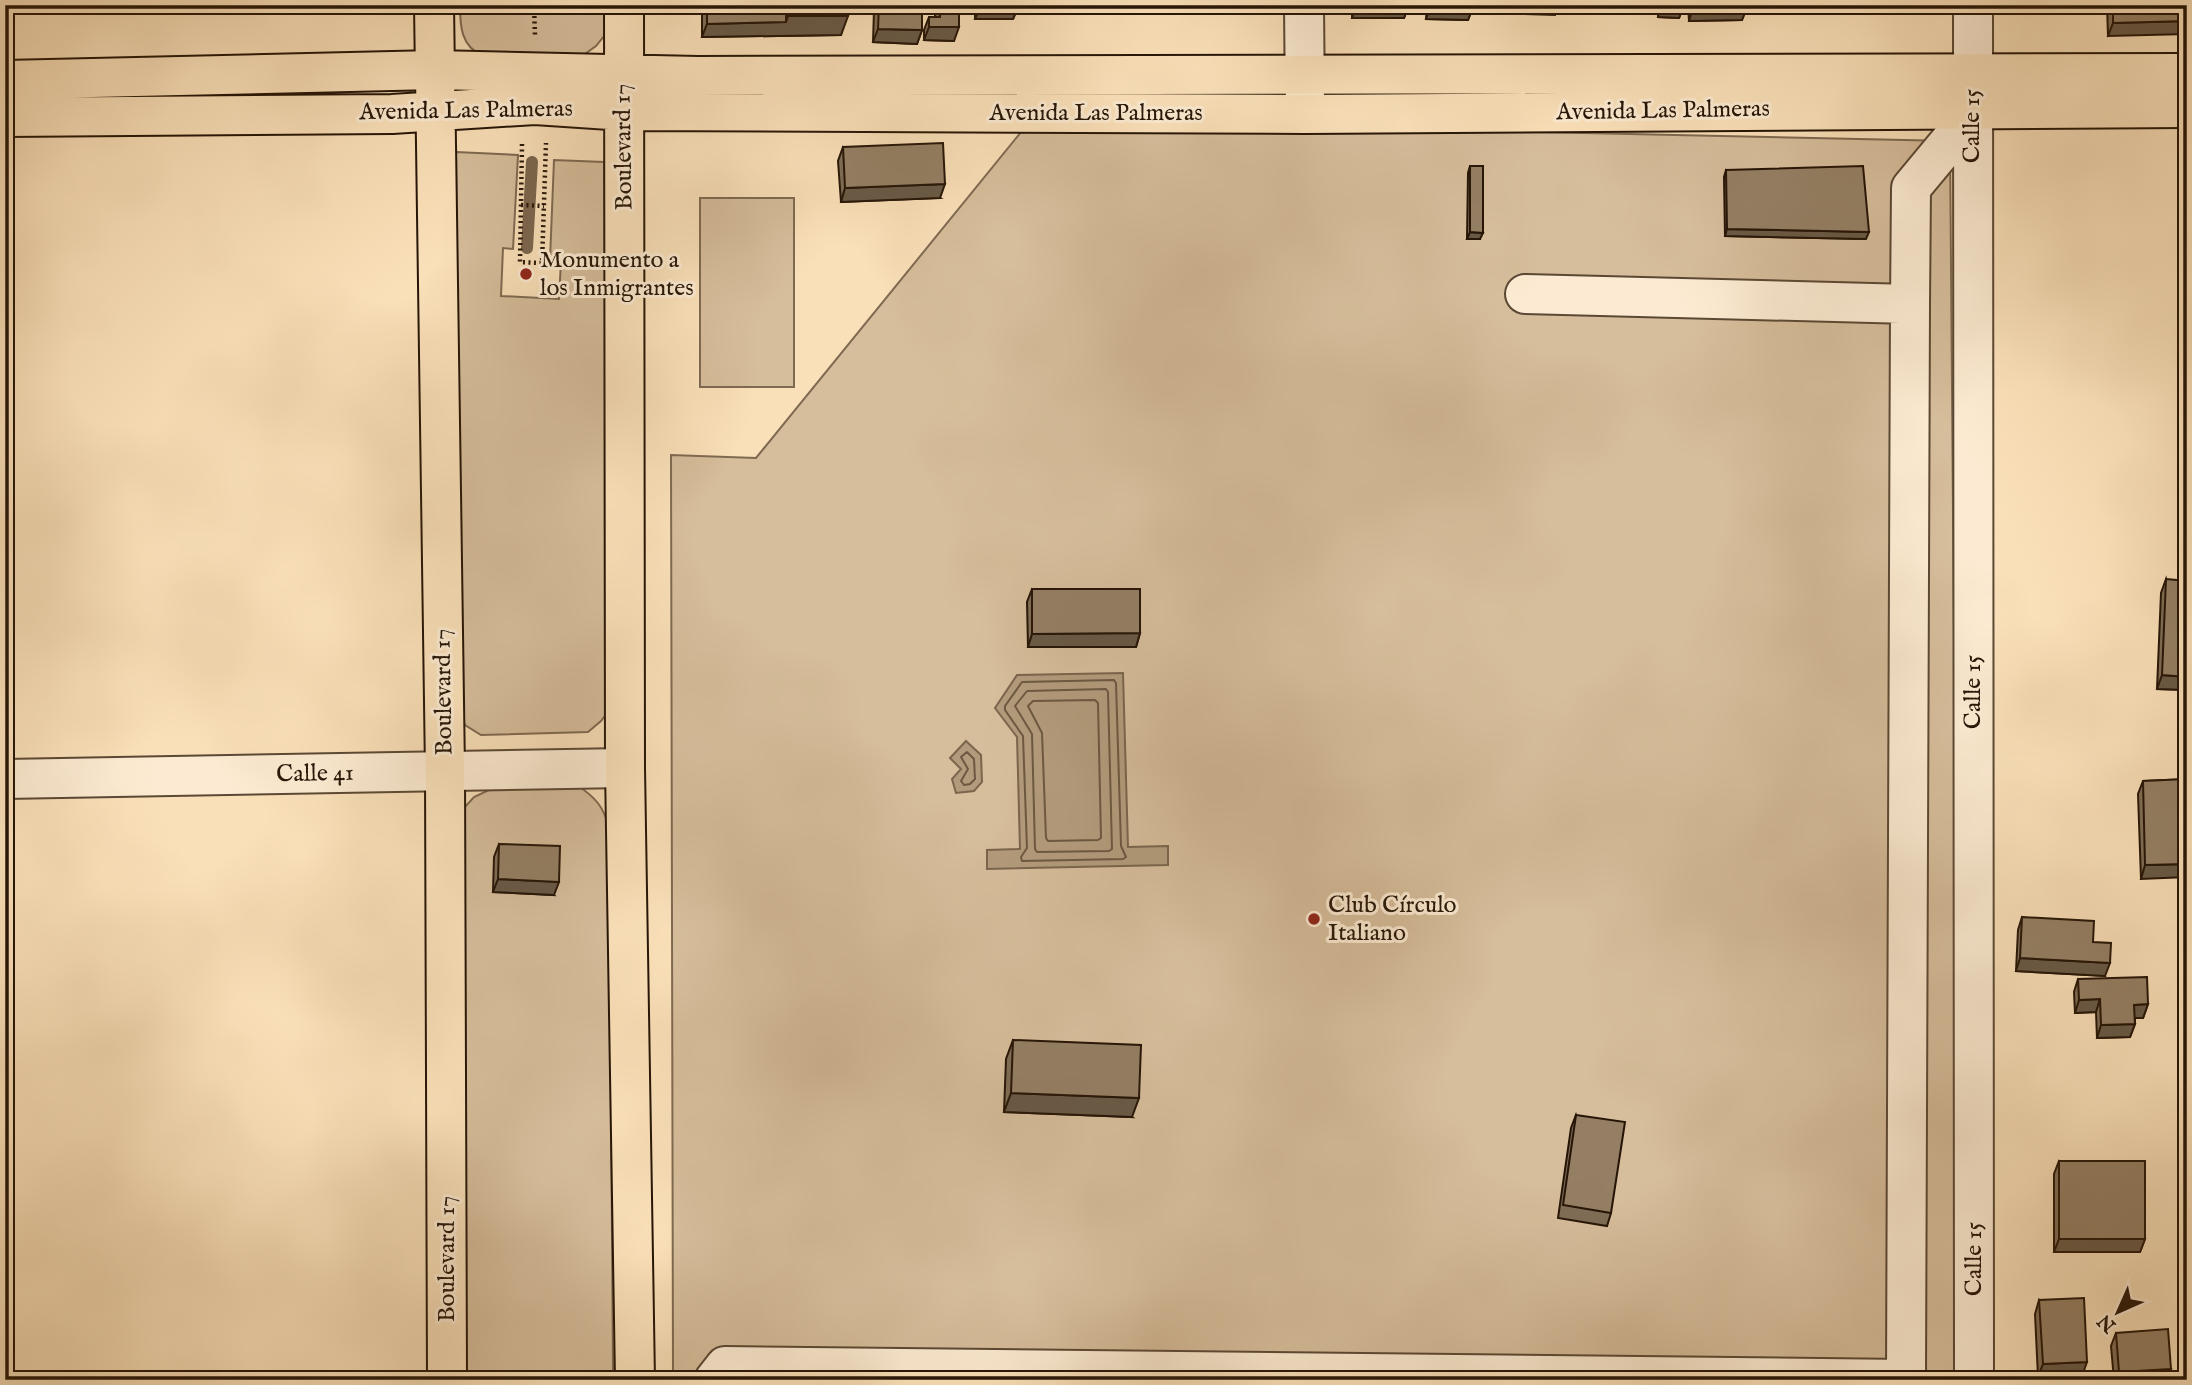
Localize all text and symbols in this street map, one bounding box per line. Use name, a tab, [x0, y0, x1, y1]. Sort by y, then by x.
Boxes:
street label: Boulevard 17	[607, 83, 641, 211]
street label: Calle 15	[1957, 88, 1988, 163]
street label: Avenida Las Palmeras	[358, 94, 573, 128]
street label: Avenida Las Palmeras	[1555, 94, 1770, 128]
street label: Avenida Las Palmeras	[988, 98, 1203, 129]
place label: Monumento a los Inmigrantes	[540, 245, 694, 304]
marker: Monumento a los Inmigrantes	[518, 266, 534, 282]
street label: Boulevard 17	[427, 628, 461, 756]
street label: Calle 15	[1958, 654, 1989, 729]
street label: Calle 41	[276, 758, 354, 790]
place label: Club Círculo Italiano	[1328, 890, 1457, 949]
marker: Club Círculo Italiano	[1306, 911, 1322, 927]
street label: Boulevard 17	[432, 1196, 463, 1322]
street label: Calle 15	[1959, 1221, 1990, 1296]
north arrow	[2084, 1276, 2154, 1346]
text: N	[2093, 1308, 2122, 1338]

